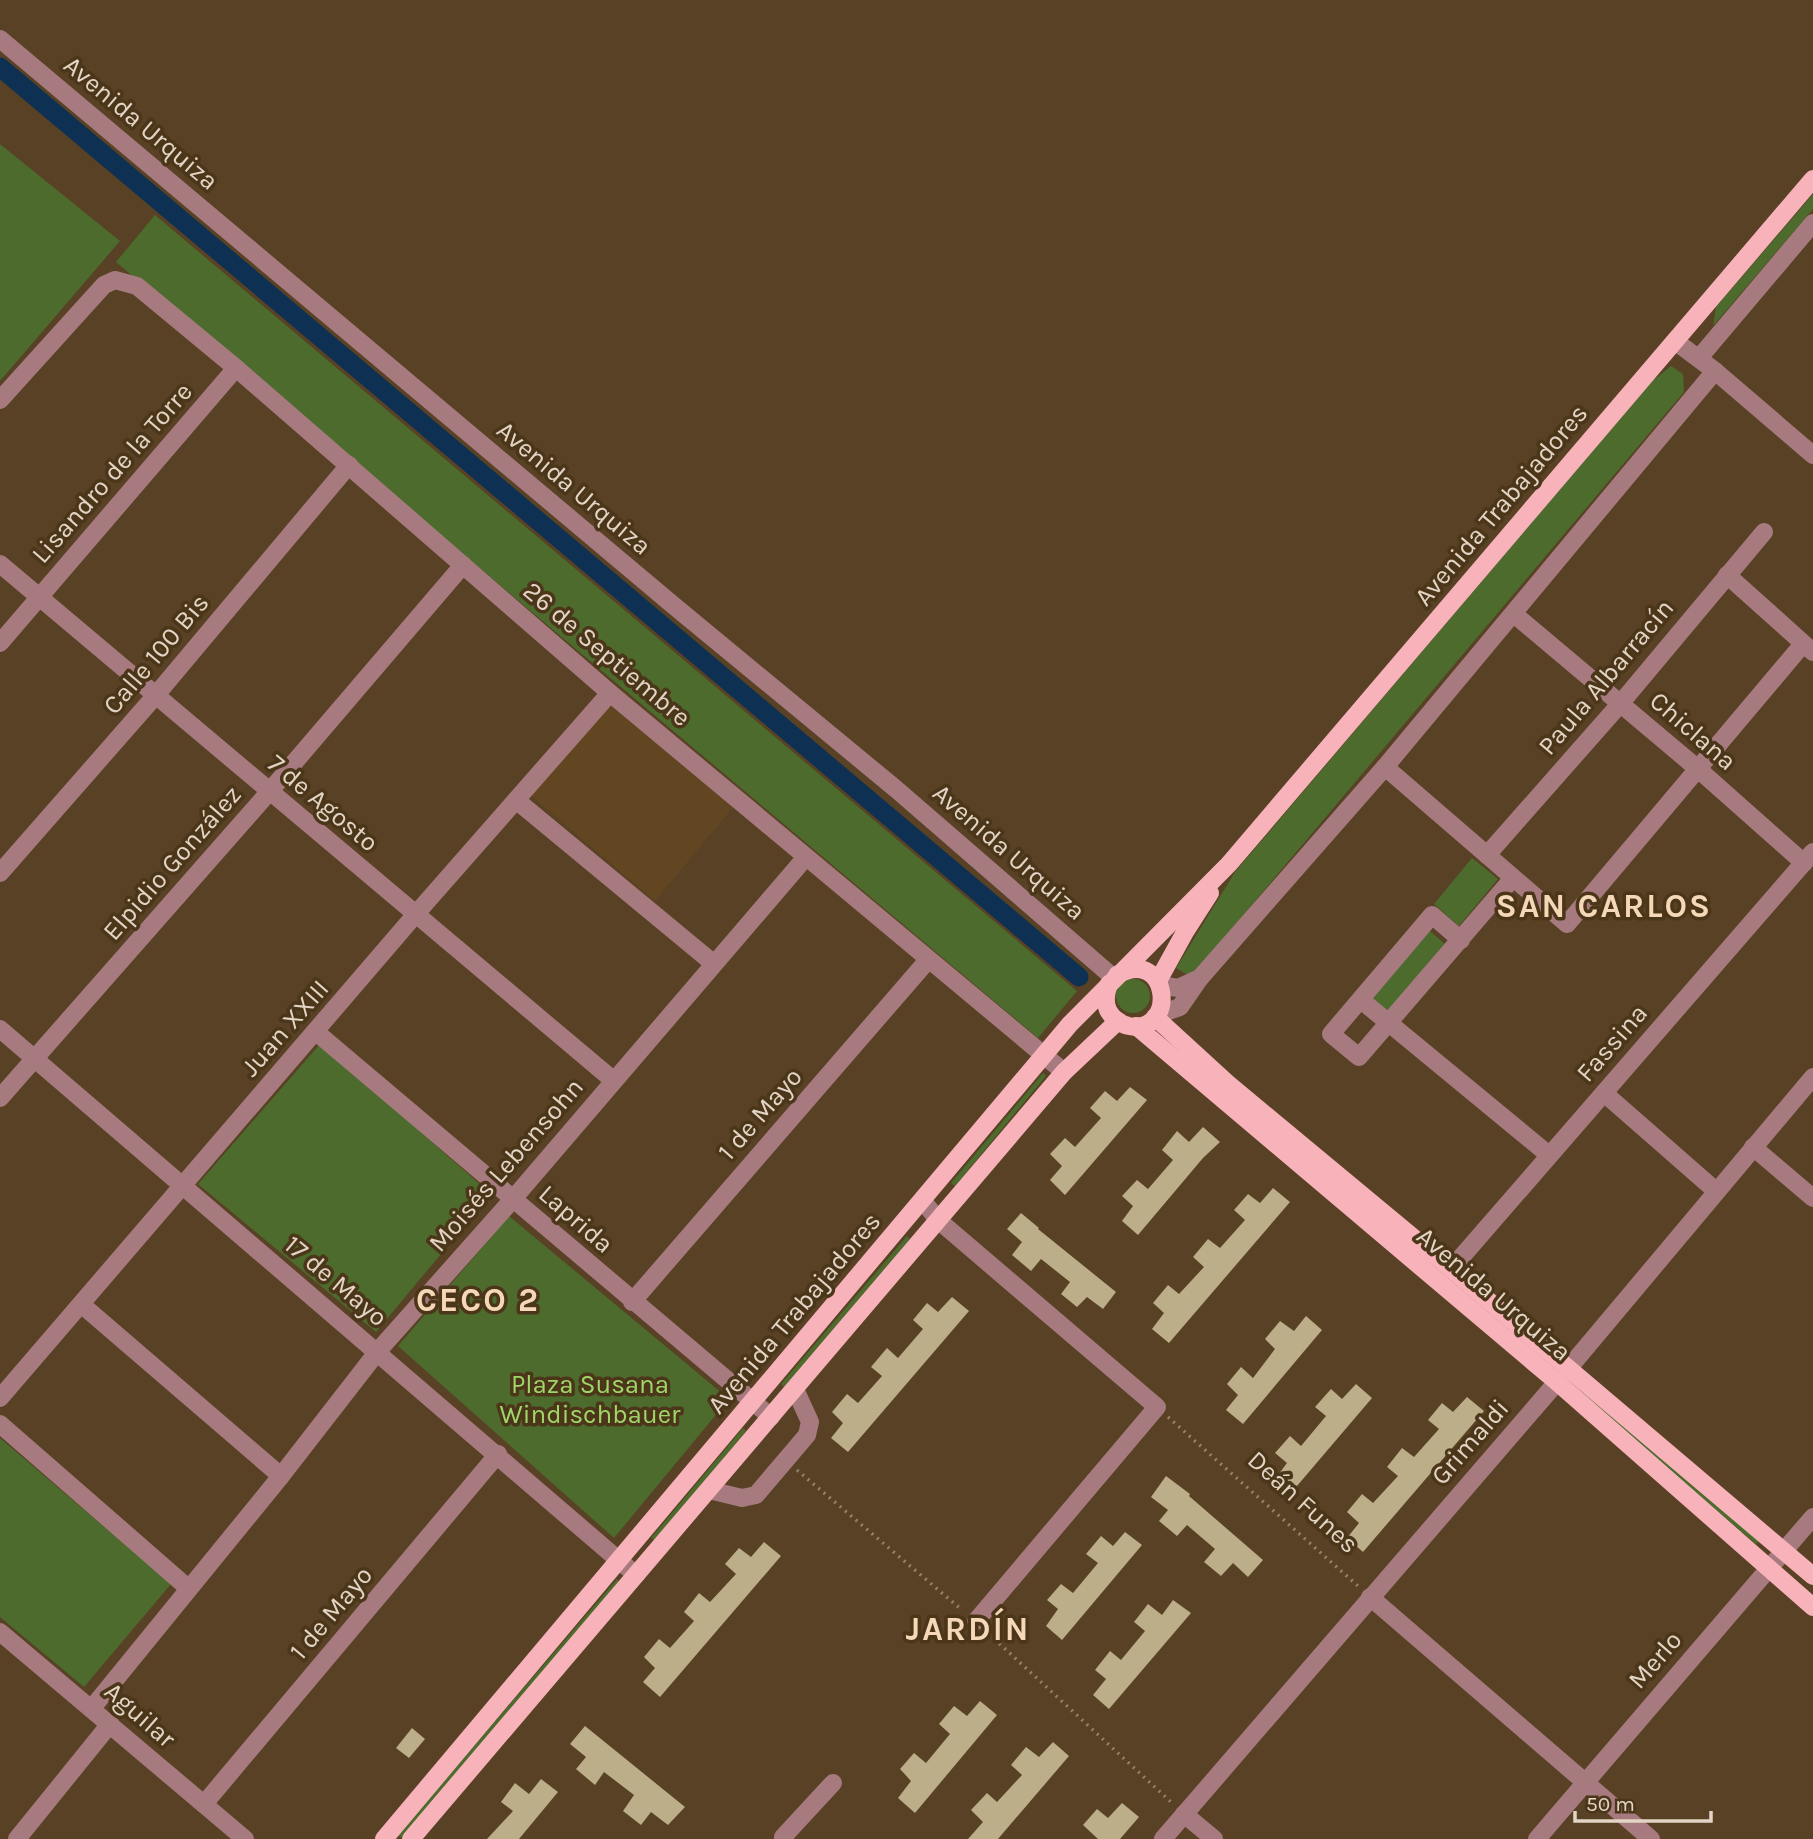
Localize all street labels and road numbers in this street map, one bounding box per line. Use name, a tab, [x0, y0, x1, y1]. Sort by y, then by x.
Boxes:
street label: Avenida Urquiza	[58, 49, 224, 197]
street label: Lisandro de la Torre	[25, 376, 199, 570]
street label: Avenida Trabajadores	[1408, 398, 1594, 612]
street label: Avenida Urquiza	[491, 414, 657, 562]
street label: 26 de Septiembre	[517, 575, 697, 733]
street label: Calle 100 Bis	[97, 588, 215, 720]
street label: Paula Albarracín	[1532, 593, 1680, 761]
street label: Chiclana	[1643, 685, 1743, 777]
street label: 7 de Agosto	[261, 748, 385, 858]
street label: Avenida Urquiza	[926, 777, 1092, 927]
street label: Elpidio González	[96, 779, 248, 947]
street label: Juan XXIII	[235, 973, 335, 1083]
street label: Fassina	[1570, 998, 1654, 1088]
street label: 1 de Mayo	[711, 1061, 809, 1167]
street label: Moisés Lebensohn	[422, 1072, 590, 1258]
street label: Laprida	[532, 1178, 620, 1260]
street label: Avenida Trabajadores	[701, 1206, 887, 1420]
street label: Avenida Urquiza	[1411, 1220, 1577, 1368]
street label: 17 de Mayo	[278, 1229, 394, 1333]
street label: Grimaldi	[1425, 1393, 1515, 1491]
street label: Deán Funes	[1241, 1444, 1365, 1560]
street label: 1 de Mayo	[283, 1560, 379, 1666]
street label: Merlo	[1622, 1625, 1688, 1695]
street label: Aguilar	[98, 1676, 182, 1755]

